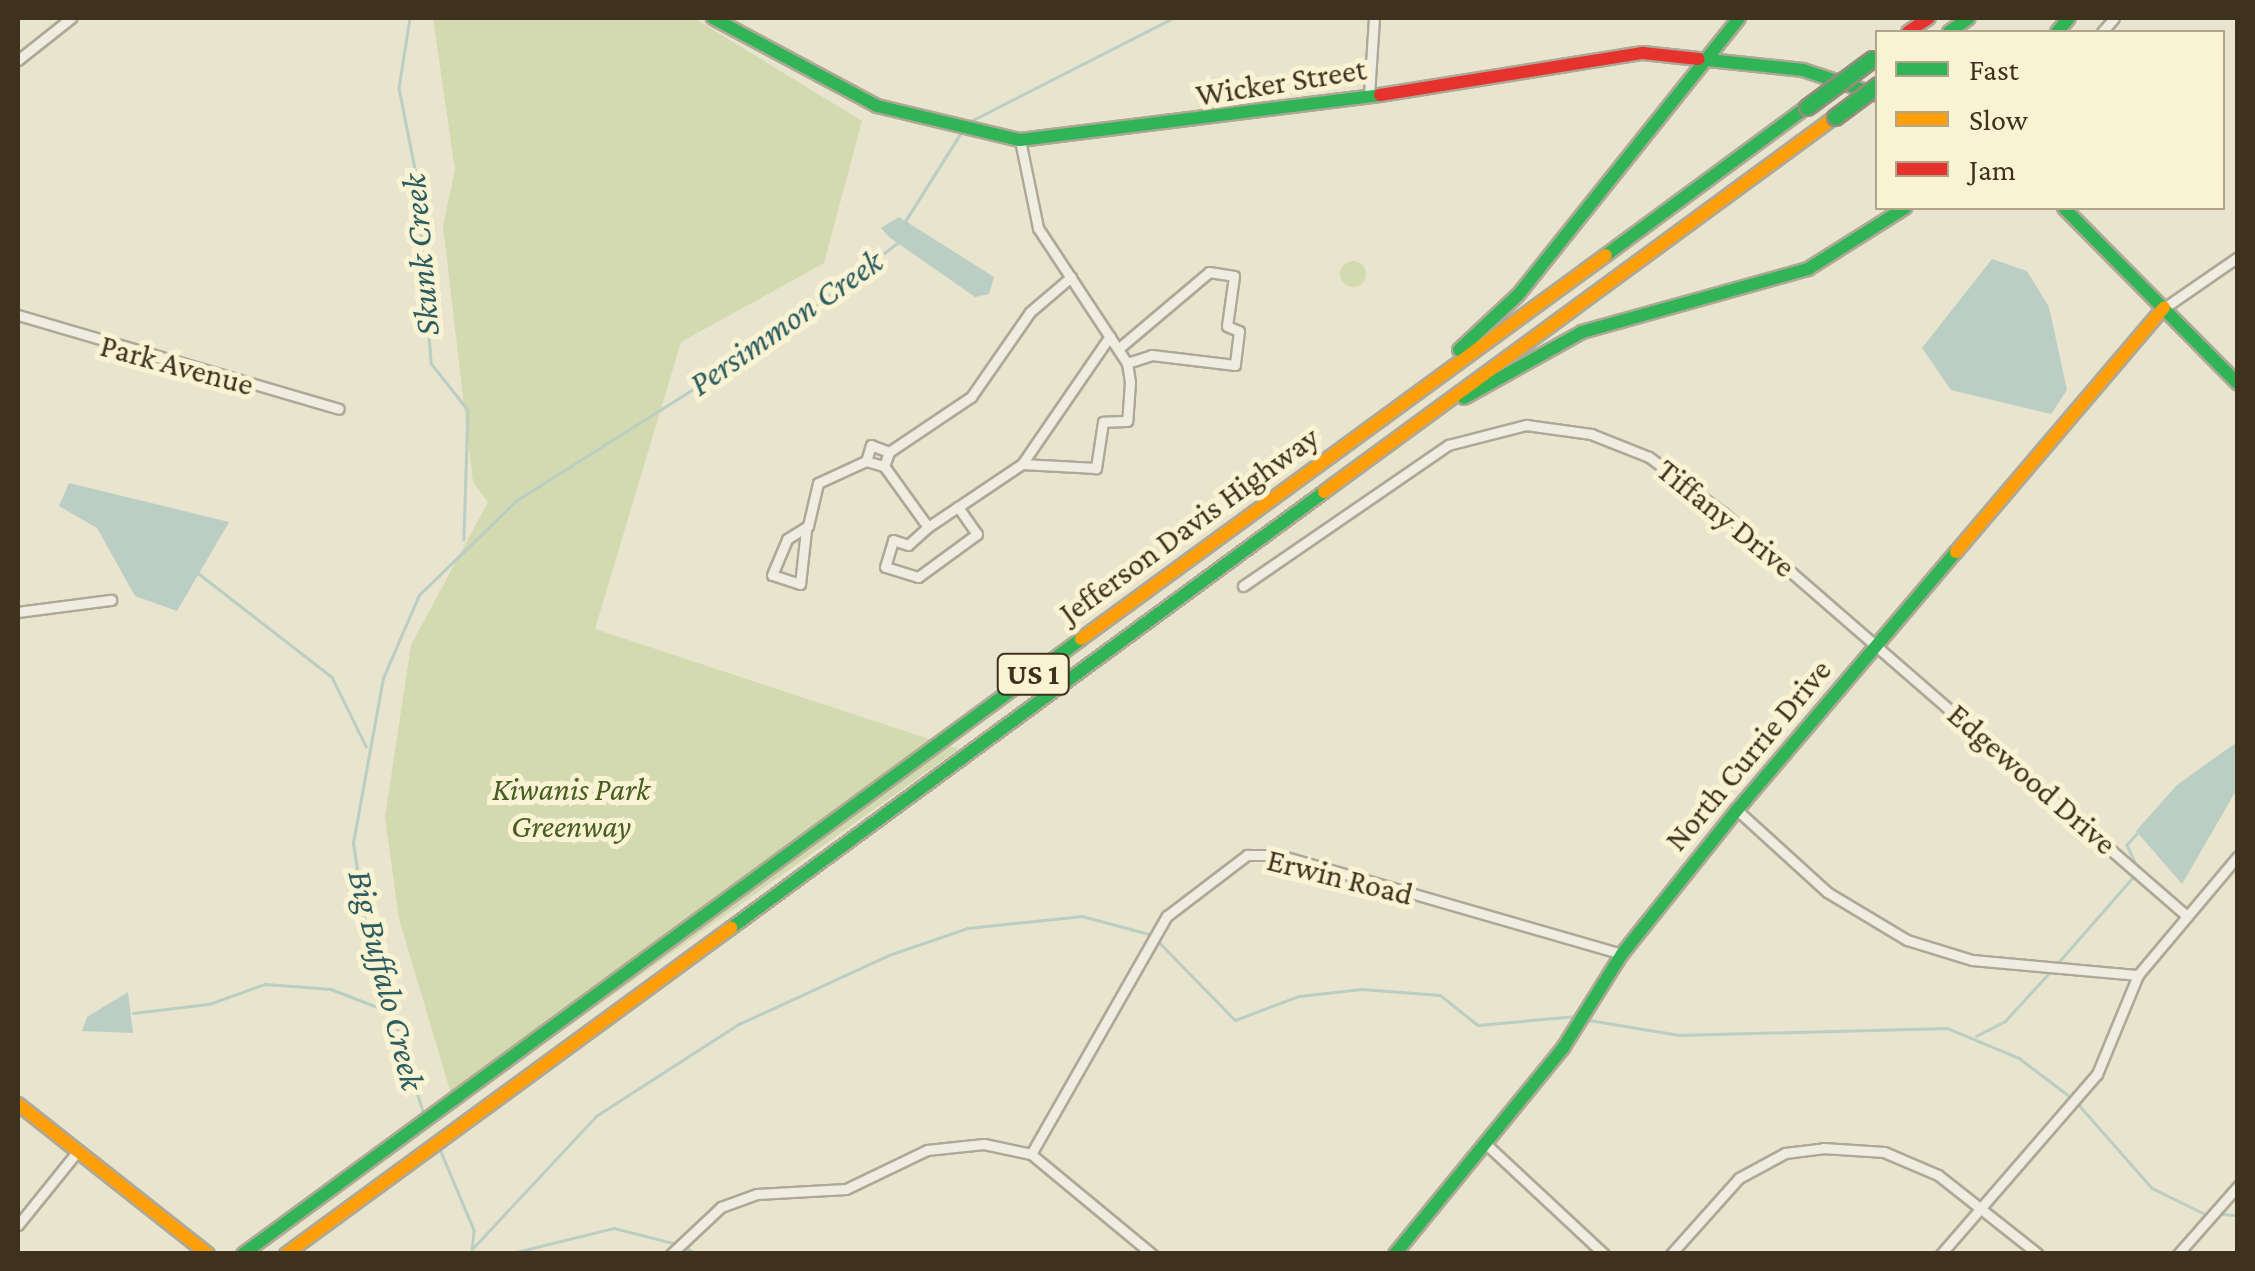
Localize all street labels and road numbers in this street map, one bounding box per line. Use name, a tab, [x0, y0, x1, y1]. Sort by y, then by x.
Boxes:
street label: Wicker Street	[1193, 50, 1369, 114]
street label: Park Avenue	[96, 326, 258, 404]
street label: Jefferson Davis Highway	[1052, 418, 1326, 632]
street label: Tiffany Drive	[1649, 451, 1803, 585]
road number: US 1	[996, 649, 1070, 699]
street label: North Currie Drive	[1657, 651, 1839, 859]
street label: Edgewood Drive	[1940, 695, 2124, 863]
street label: Erwin Road	[1263, 840, 1417, 914]

